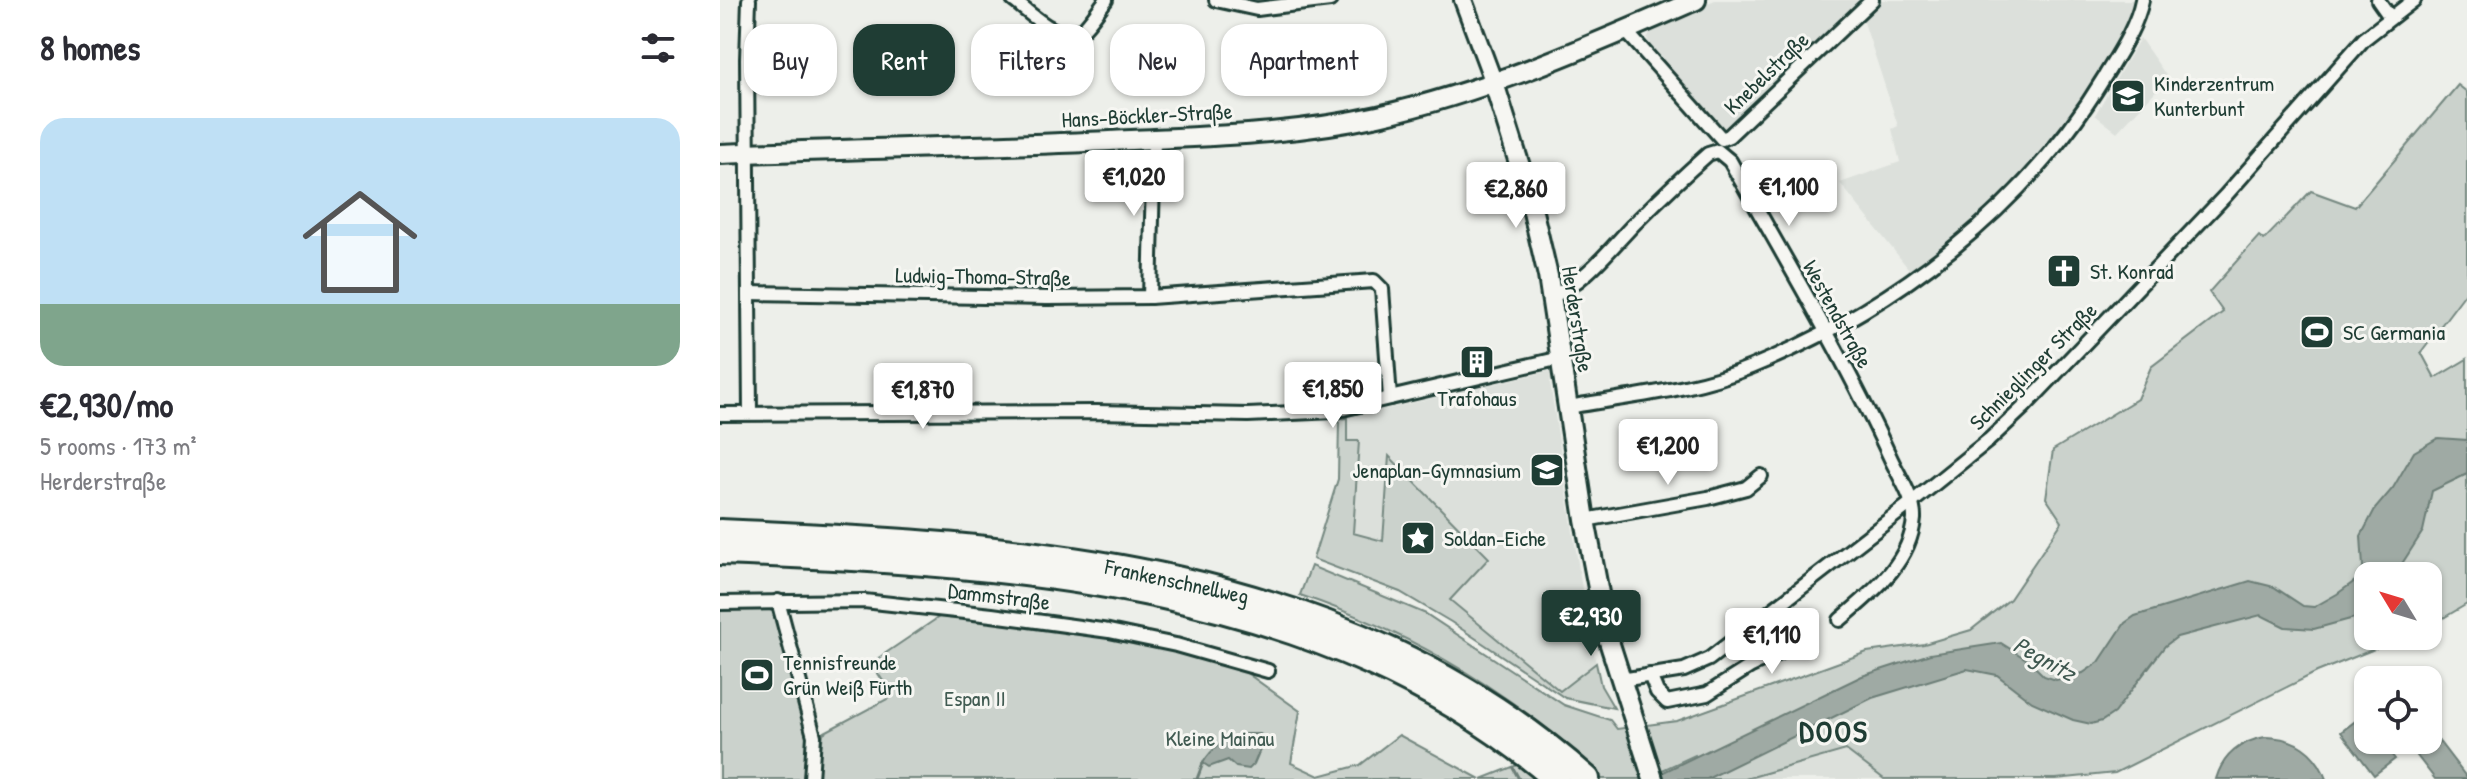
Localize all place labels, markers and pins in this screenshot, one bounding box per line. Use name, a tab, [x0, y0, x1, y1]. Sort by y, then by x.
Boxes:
place label: Kinderzentrum Kunterbunt	[2154, 68, 2274, 123]
school or university icon: Kinderzentrum Kunterbunt	[2109, 77, 2147, 115]
pin: €1,020	[1069, 150, 1199, 218]
pin: €1,100	[1724, 160, 1854, 228]
pin: €2,860	[1451, 162, 1581, 230]
church icon: St. Konrad	[2045, 252, 2083, 290]
place label: St. Konrad	[2090, 256, 2174, 286]
sports icon: SC Germania	[2298, 313, 2336, 351]
place label: SC Germania	[2343, 317, 2445, 347]
building icon: Trafohaus	[1458, 343, 1496, 381]
pin: €1,850	[1268, 362, 1398, 430]
pin: €1,870	[858, 363, 988, 431]
place label: Trafohaus	[1437, 383, 1517, 413]
pin: €1,200	[1603, 419, 1733, 487]
school or university icon: Jenaplan-Gymnasium	[1528, 451, 1566, 489]
place label: Jenaplan-Gymnasium	[1352, 455, 1521, 485]
place icon: Soldan-Eiche	[1399, 519, 1437, 557]
place label: Soldan-Eiche	[1444, 523, 1546, 553]
pin: €2,930	[1526, 590, 1656, 658]
pin: €1,110	[1707, 608, 1837, 676]
place label: Tennisfreunde Grün Weiß Fürth	[783, 647, 912, 702]
sports icon: Tennisfreunde Grün Weiß Fürth	[738, 656, 776, 694]

